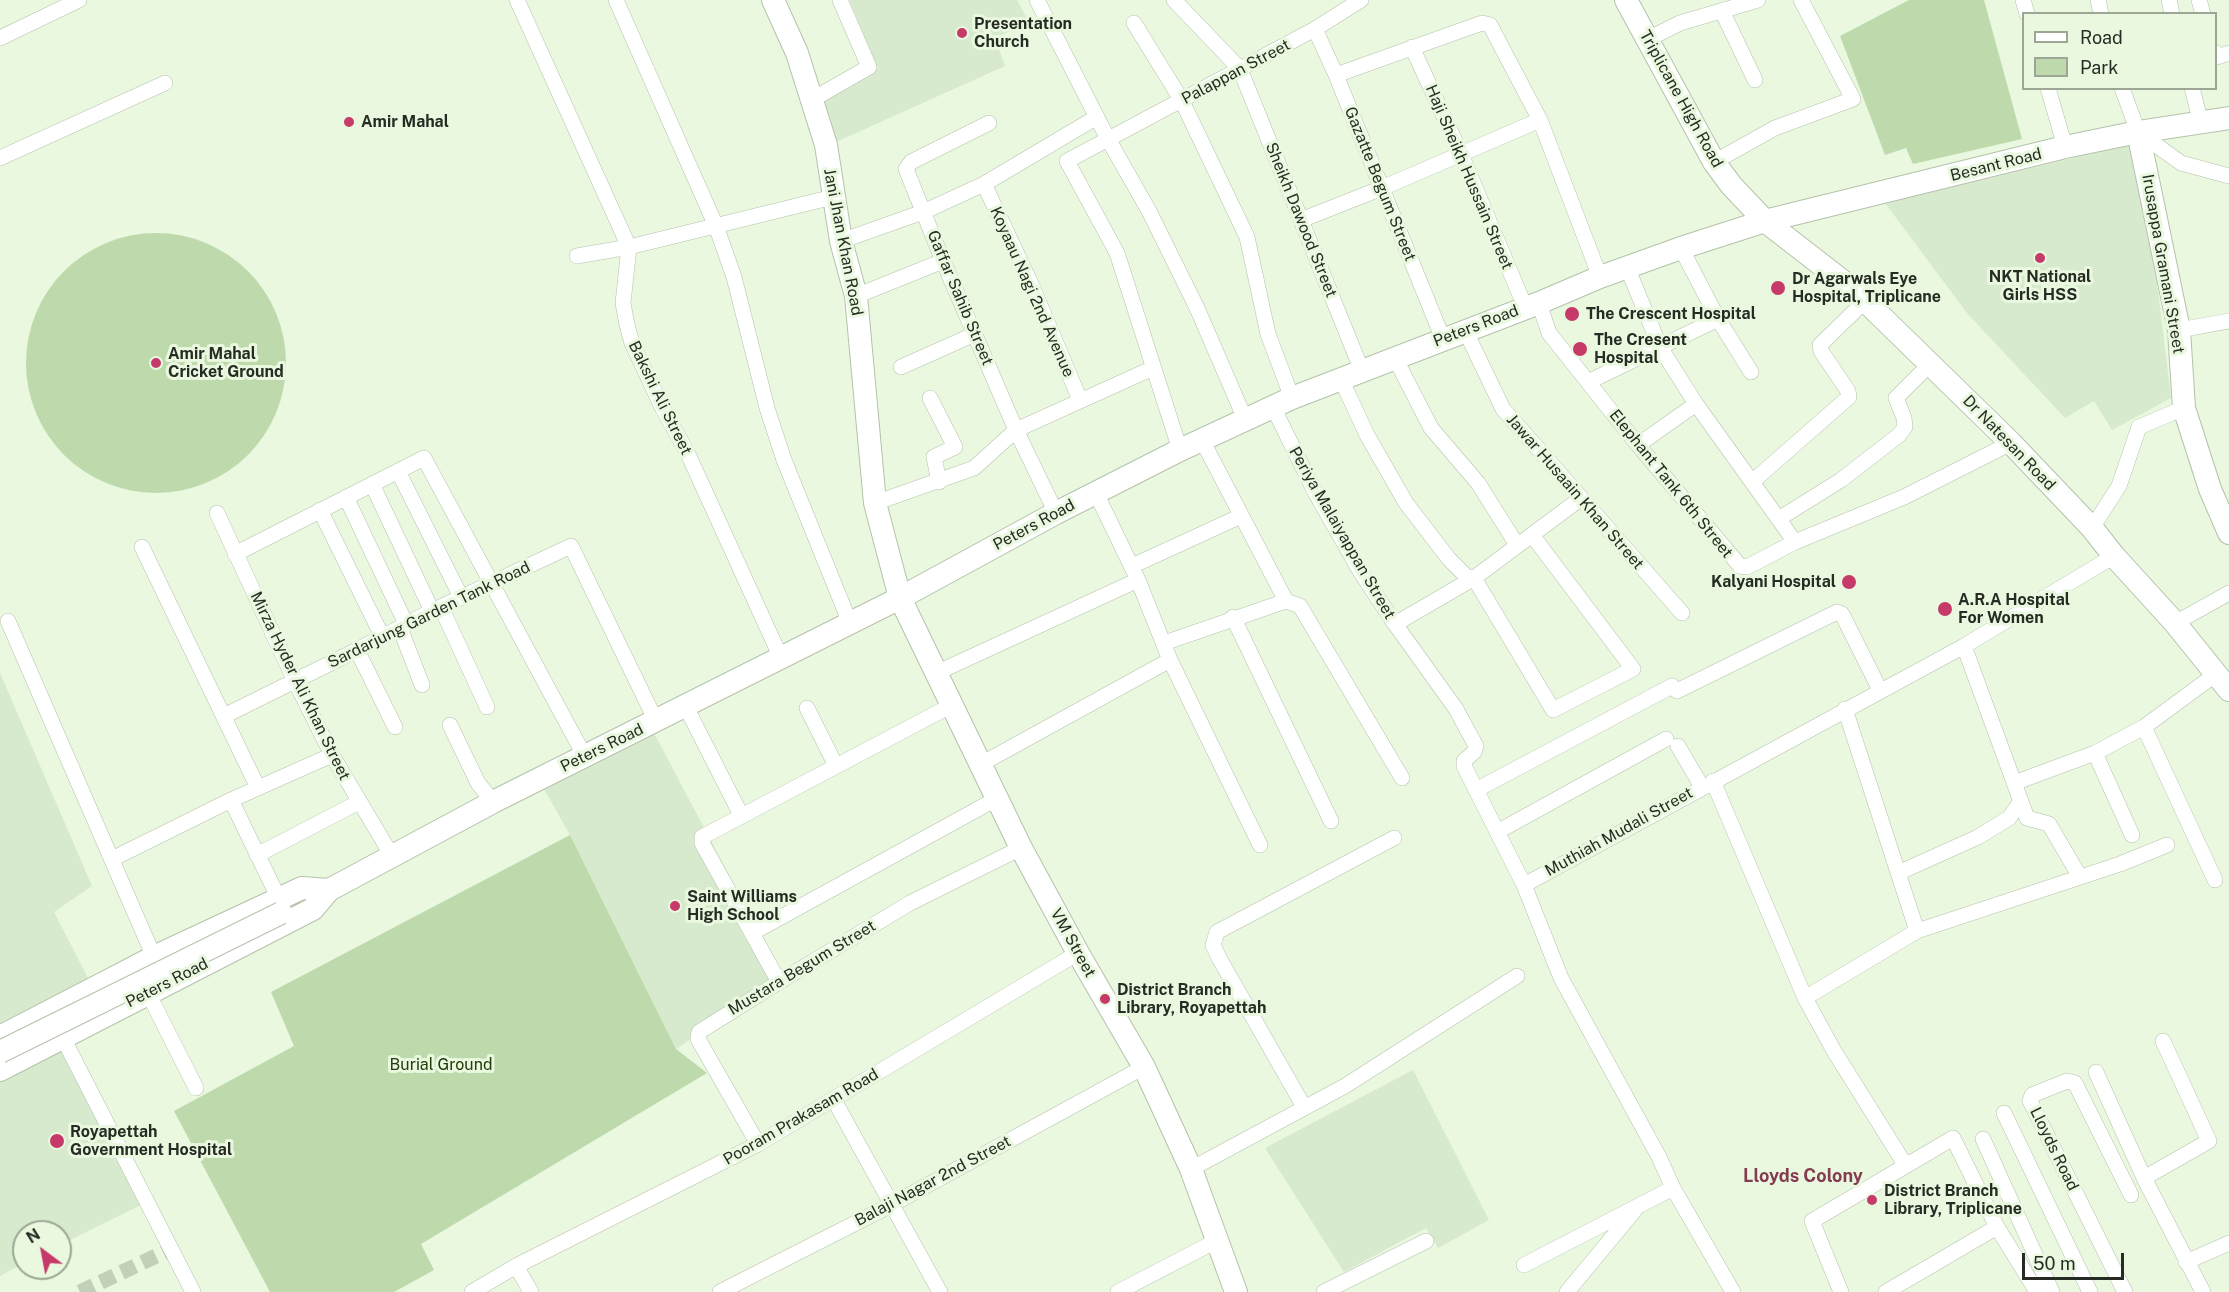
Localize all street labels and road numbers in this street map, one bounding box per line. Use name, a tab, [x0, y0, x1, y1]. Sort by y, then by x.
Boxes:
street label: Triplicane High Road	[1635, 27, 1727, 171]
street label: Palappan Street	[1178, 35, 1294, 109]
street label: Haji Sheikh Hussain Street	[1421, 82, 1517, 272]
street label: Gazatte Begum Street	[1340, 104, 1420, 264]
street label: Sheikh Dawood Street	[1261, 140, 1341, 300]
street label: Besant Road	[1948, 144, 2044, 186]
street label: Jani Jhan Khan Road	[819, 167, 867, 317]
street label: Irusappa Gramani Street	[2138, 173, 2188, 355]
street label: Koyaau Nagi 2nd Avenue	[986, 204, 1078, 380]
street label: Gaffar Sahib Street	[923, 228, 997, 368]
street label: Peters Road	[1431, 301, 1521, 351]
street label: Bakshi Ali Street	[624, 338, 696, 458]
street label: Dr Natesan Road	[1959, 391, 2059, 495]
street label: Elephant Tank 6th Street	[1605, 406, 1737, 562]
street label: Jawar Husaain Khan Street	[1502, 410, 1648, 574]
street label: Periya Malaiyappan Street	[1285, 443, 1399, 623]
street label: Peters Road	[990, 495, 1078, 555]
street label: Sardarjung Garden Tank Road	[325, 558, 533, 672]
street label: Mirza Hyder Ali Khan Street	[246, 589, 354, 783]
street label: Peters Road	[557, 720, 647, 776]
street label: Muthiah Mudali Street	[1542, 783, 1696, 881]
street label: VM Street	[1046, 905, 1100, 981]
street label: Mustara Begum Street	[725, 916, 879, 1020]
street label: Peters Road	[123, 954, 211, 1012]
street label: Pooram Prakasam Road	[720, 1065, 882, 1169]
street label: Lloyds Road	[2026, 1104, 2082, 1194]
street label: Balaji Nagar 2nd Street	[852, 1132, 1014, 1230]

